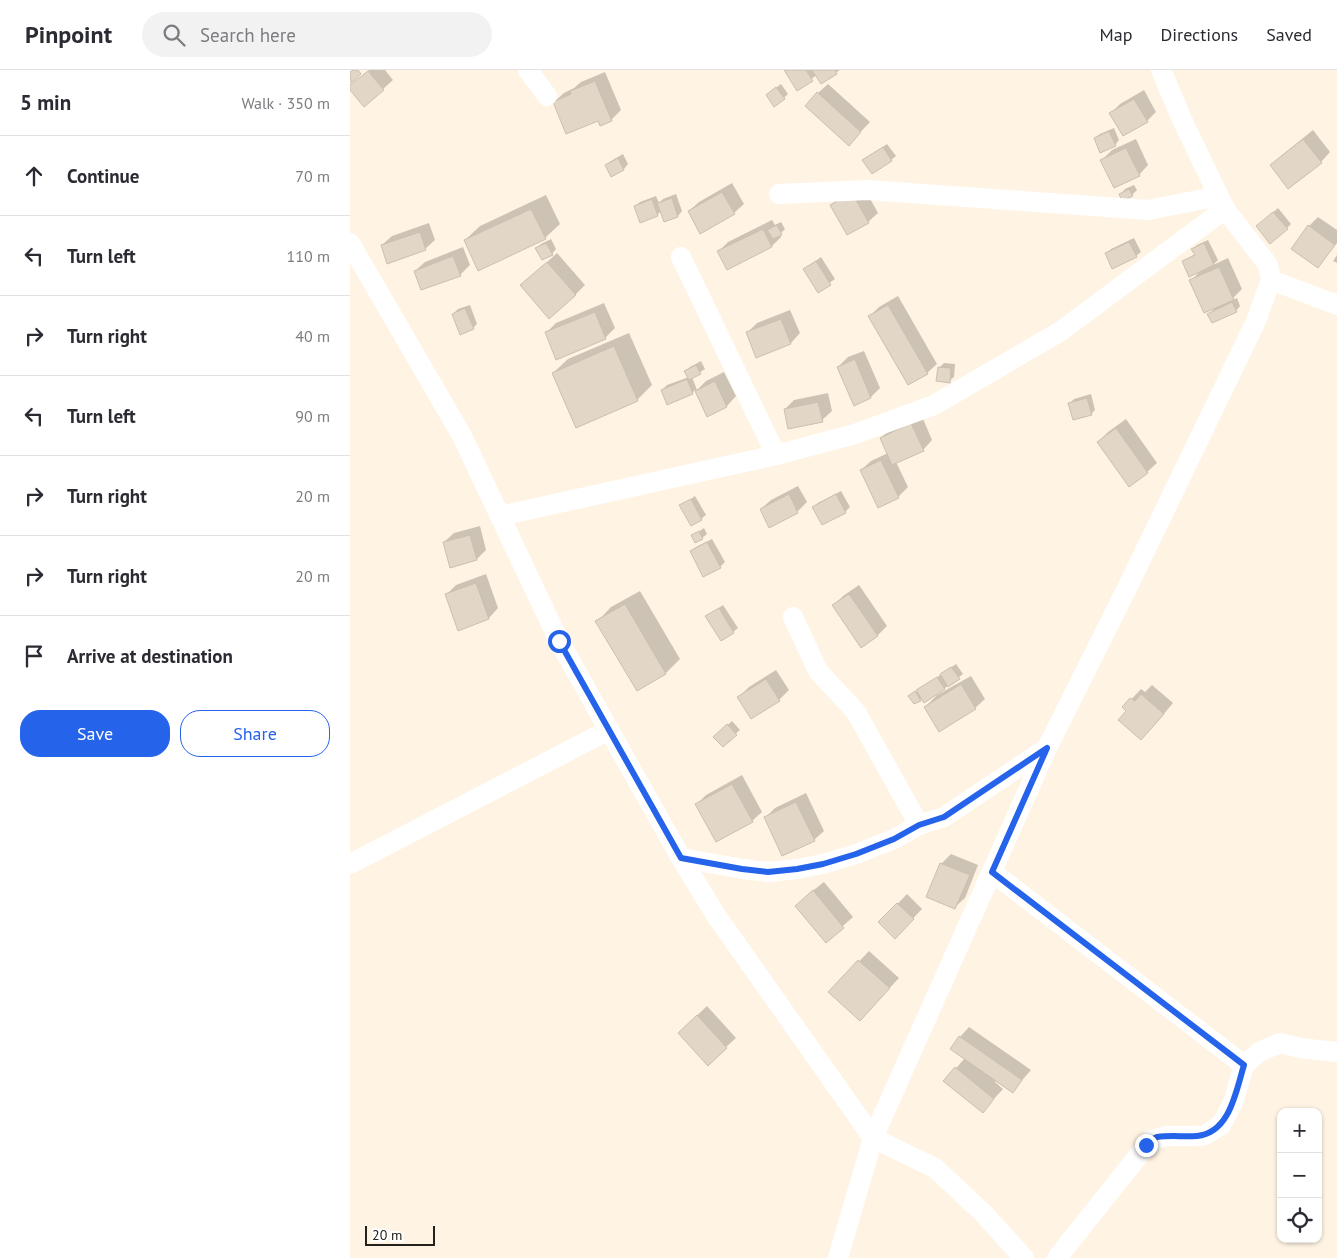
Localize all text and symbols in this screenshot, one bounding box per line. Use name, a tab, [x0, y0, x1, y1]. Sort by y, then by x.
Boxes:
search box	[142, 12, 492, 57]
text: Pinpoint	[25, 19, 112, 50]
icon: search	[160, 21, 188, 49]
text: Search here	[200, 23, 296, 47]
text: Map	[1100, 23, 1132, 46]
text: Directions	[1160, 23, 1238, 46]
text: Saved	[1266, 23, 1312, 46]
text: 5 min	[20, 89, 71, 116]
text: Walk · 350 m	[241, 93, 330, 113]
icon: ahead	[20, 162, 48, 190]
text: Continue	[67, 164, 139, 188]
text: 70 m	[295, 166, 330, 186]
icon: left	[20, 242, 48, 270]
text: Turn left	[67, 244, 136, 268]
text: 110 m	[287, 246, 330, 266]
icon: right	[20, 322, 48, 350]
text: Turn right	[67, 324, 147, 348]
text: 40 m	[295, 326, 330, 346]
icon: left	[20, 402, 48, 430]
text: Turn left	[67, 404, 136, 428]
text: 90 m	[295, 406, 330, 426]
icon: right	[20, 482, 48, 510]
text: Turn right	[67, 484, 147, 508]
text: 20 m	[295, 486, 330, 506]
icon: right	[20, 562, 48, 590]
text: Turn right	[67, 564, 147, 588]
text: 20 m	[295, 566, 330, 586]
route start	[548, 630, 571, 653]
icon: arrive	[20, 642, 48, 670]
text: Arrive at destination	[67, 644, 233, 668]
button: Save	[20, 710, 170, 757]
button: Share	[180, 710, 330, 757]
map controls	[1277, 1108, 1322, 1243]
button: +	[1277, 1108, 1322, 1153]
route end	[1135, 1134, 1158, 1157]
button: −	[1277, 1153, 1322, 1198]
button: locate	[1277, 1198, 1322, 1243]
scale bar	[365, 1223, 435, 1246]
text: 20 m	[372, 1226, 402, 1244]

